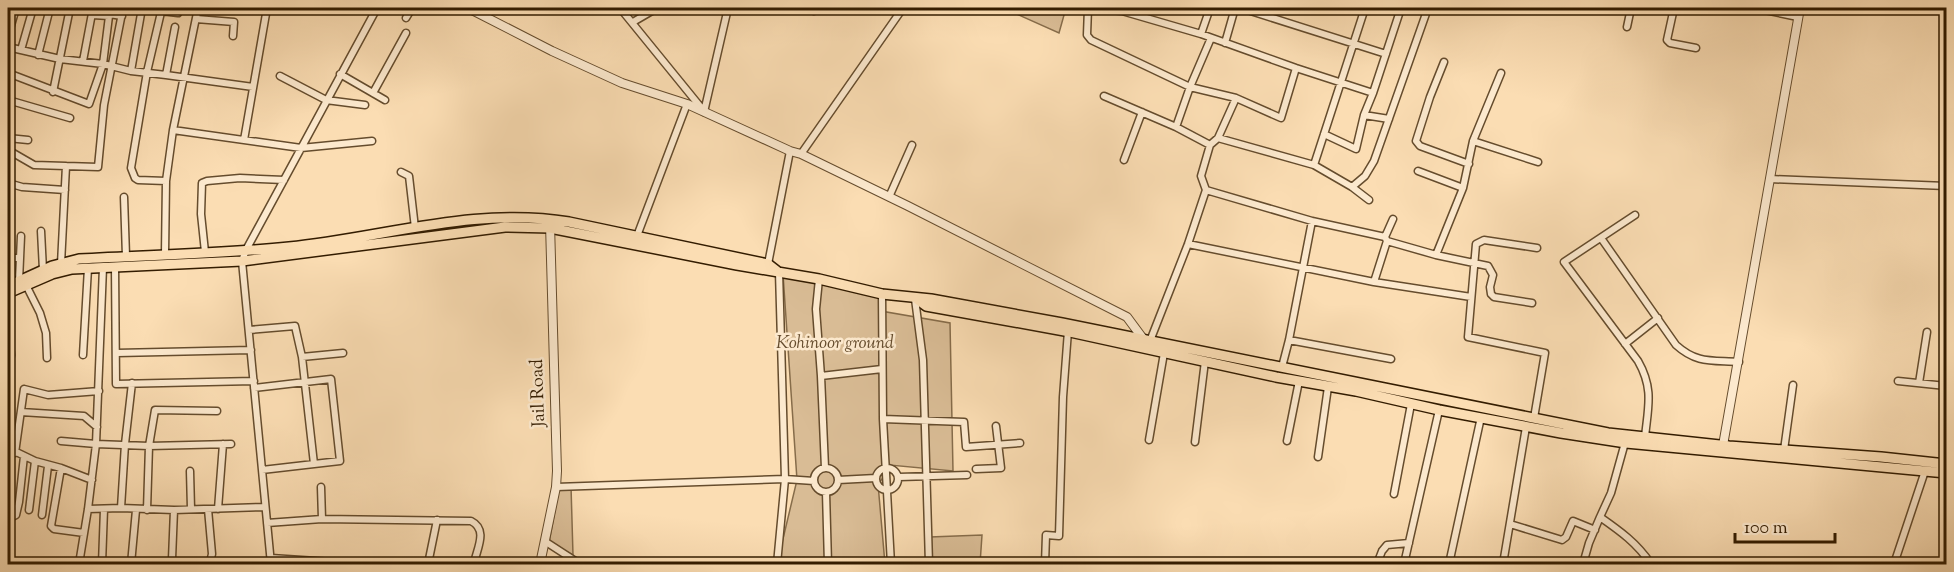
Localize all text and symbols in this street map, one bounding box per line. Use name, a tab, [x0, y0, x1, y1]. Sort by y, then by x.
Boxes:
park label: Kohinoor ground	[776, 331, 894, 357]
street label: Jail Road	[525, 359, 553, 428]
scale bar	[1735, 506, 1836, 544]
text: 100 m	[1744, 516, 1788, 542]

